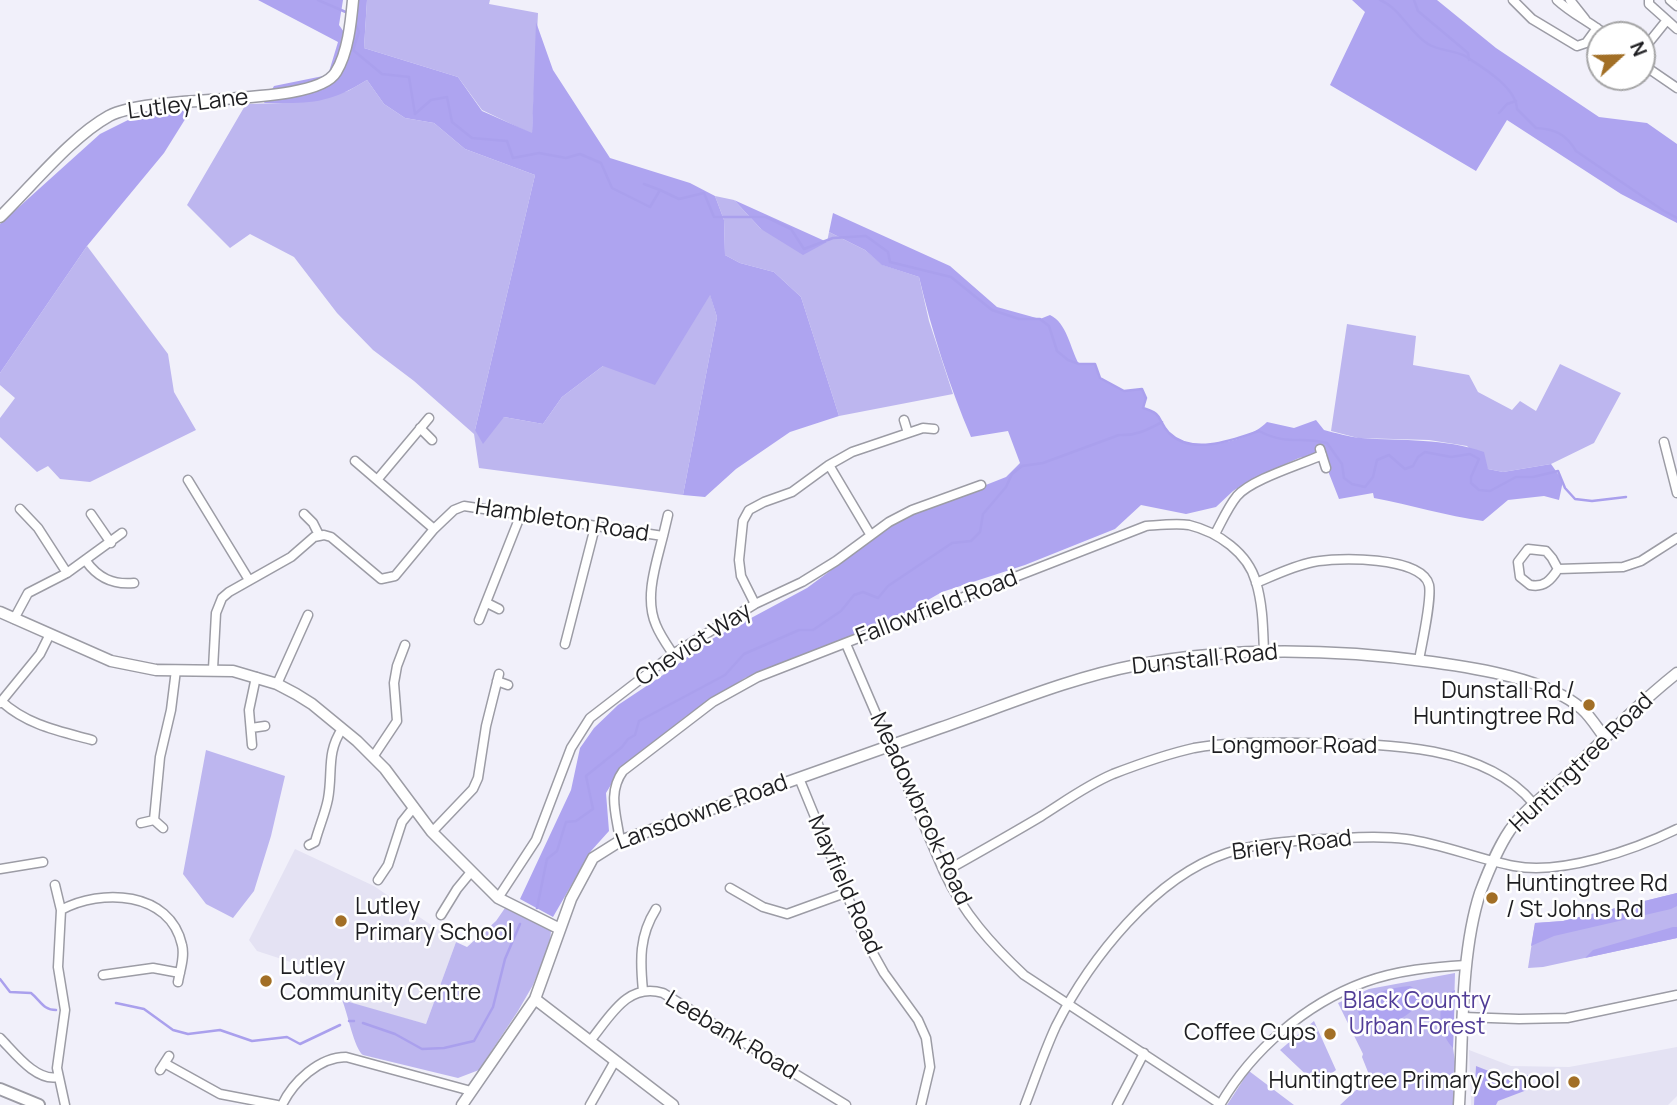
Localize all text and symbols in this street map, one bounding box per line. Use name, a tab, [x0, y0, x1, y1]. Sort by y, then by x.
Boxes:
north arrow	[1586, 21, 1656, 91]
text: N	[1624, 38, 1653, 60]
street label: Lutley Lane	[126, 84, 250, 126]
street label: Hambleton Road	[473, 494, 651, 548]
street label: Fallowfield Road	[852, 565, 1022, 651]
street label: Cheviot Way	[631, 597, 757, 693]
street label: Dunstall Road	[1131, 639, 1279, 681]
place label: Dunstall Rd / Huntingtree Rd	[1413, 678, 1575, 732]
street label: Huntingtree Road	[1505, 688, 1659, 838]
marker: Dunstall Rd / Huntingtree Rd	[1581, 697, 1597, 713]
street label: Meadowbrook Road	[863, 708, 977, 910]
street label: Longmoor Road	[1211, 733, 1377, 761]
street label: Lansdowne Road	[612, 769, 792, 857]
street label: Mayfield Road	[801, 811, 887, 959]
street label: Briery Road	[1230, 825, 1354, 867]
place label: Huntingtree Rd / St Johns Rd	[1506, 871, 1668, 925]
marker: Huntingtree Rd / St Johns Rd	[1484, 890, 1500, 906]
place label: Lutley Primary School	[355, 894, 513, 948]
marker: Lutley Primary School	[333, 913, 349, 929]
place label: Lutley Community Centre	[280, 954, 481, 1008]
marker: Lutley Community Centre	[258, 973, 274, 989]
street label: Leebank Road	[660, 986, 802, 1086]
park label: Black Country Urban Forest	[1343, 988, 1491, 1042]
place label: Coffee Cups	[1184, 1020, 1316, 1048]
marker: Coffee Cups	[1322, 1026, 1338, 1042]
place label: Huntingtree Primary School	[1268, 1068, 1560, 1096]
marker: Huntingtree Primary School	[1566, 1074, 1582, 1090]

